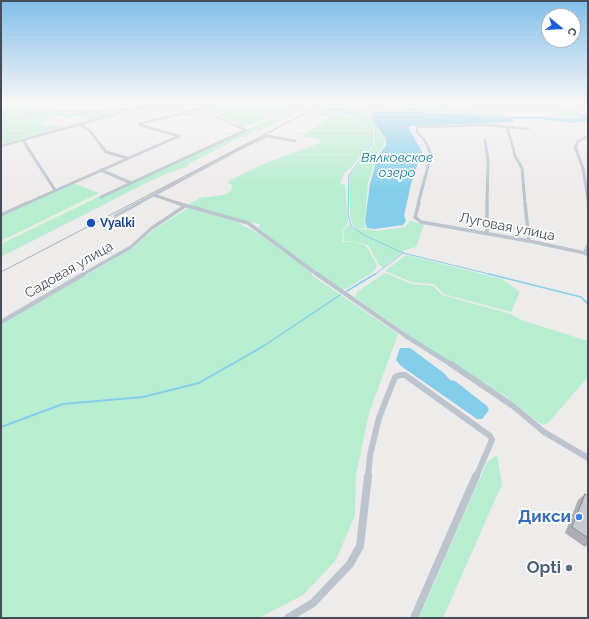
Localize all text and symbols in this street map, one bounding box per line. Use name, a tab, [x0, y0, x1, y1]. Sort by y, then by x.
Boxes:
north arrow	[541, 8, 581, 48]
text: С	[565, 26, 579, 37]
water label: Вялковское озеро	[361, 150, 433, 181]
street label: Луговая улица	[458, 209, 556, 245]
place label: Vyalki	[100, 216, 135, 230]
marker: Vyalki	[85, 217, 97, 229]
street label: Садовая улица	[22, 238, 116, 302]
place label: Дикси	[518, 507, 571, 527]
marker: Дикси	[574, 512, 584, 522]
place label: Opti	[527, 558, 561, 578]
marker: Opti	[564, 563, 574, 573]

